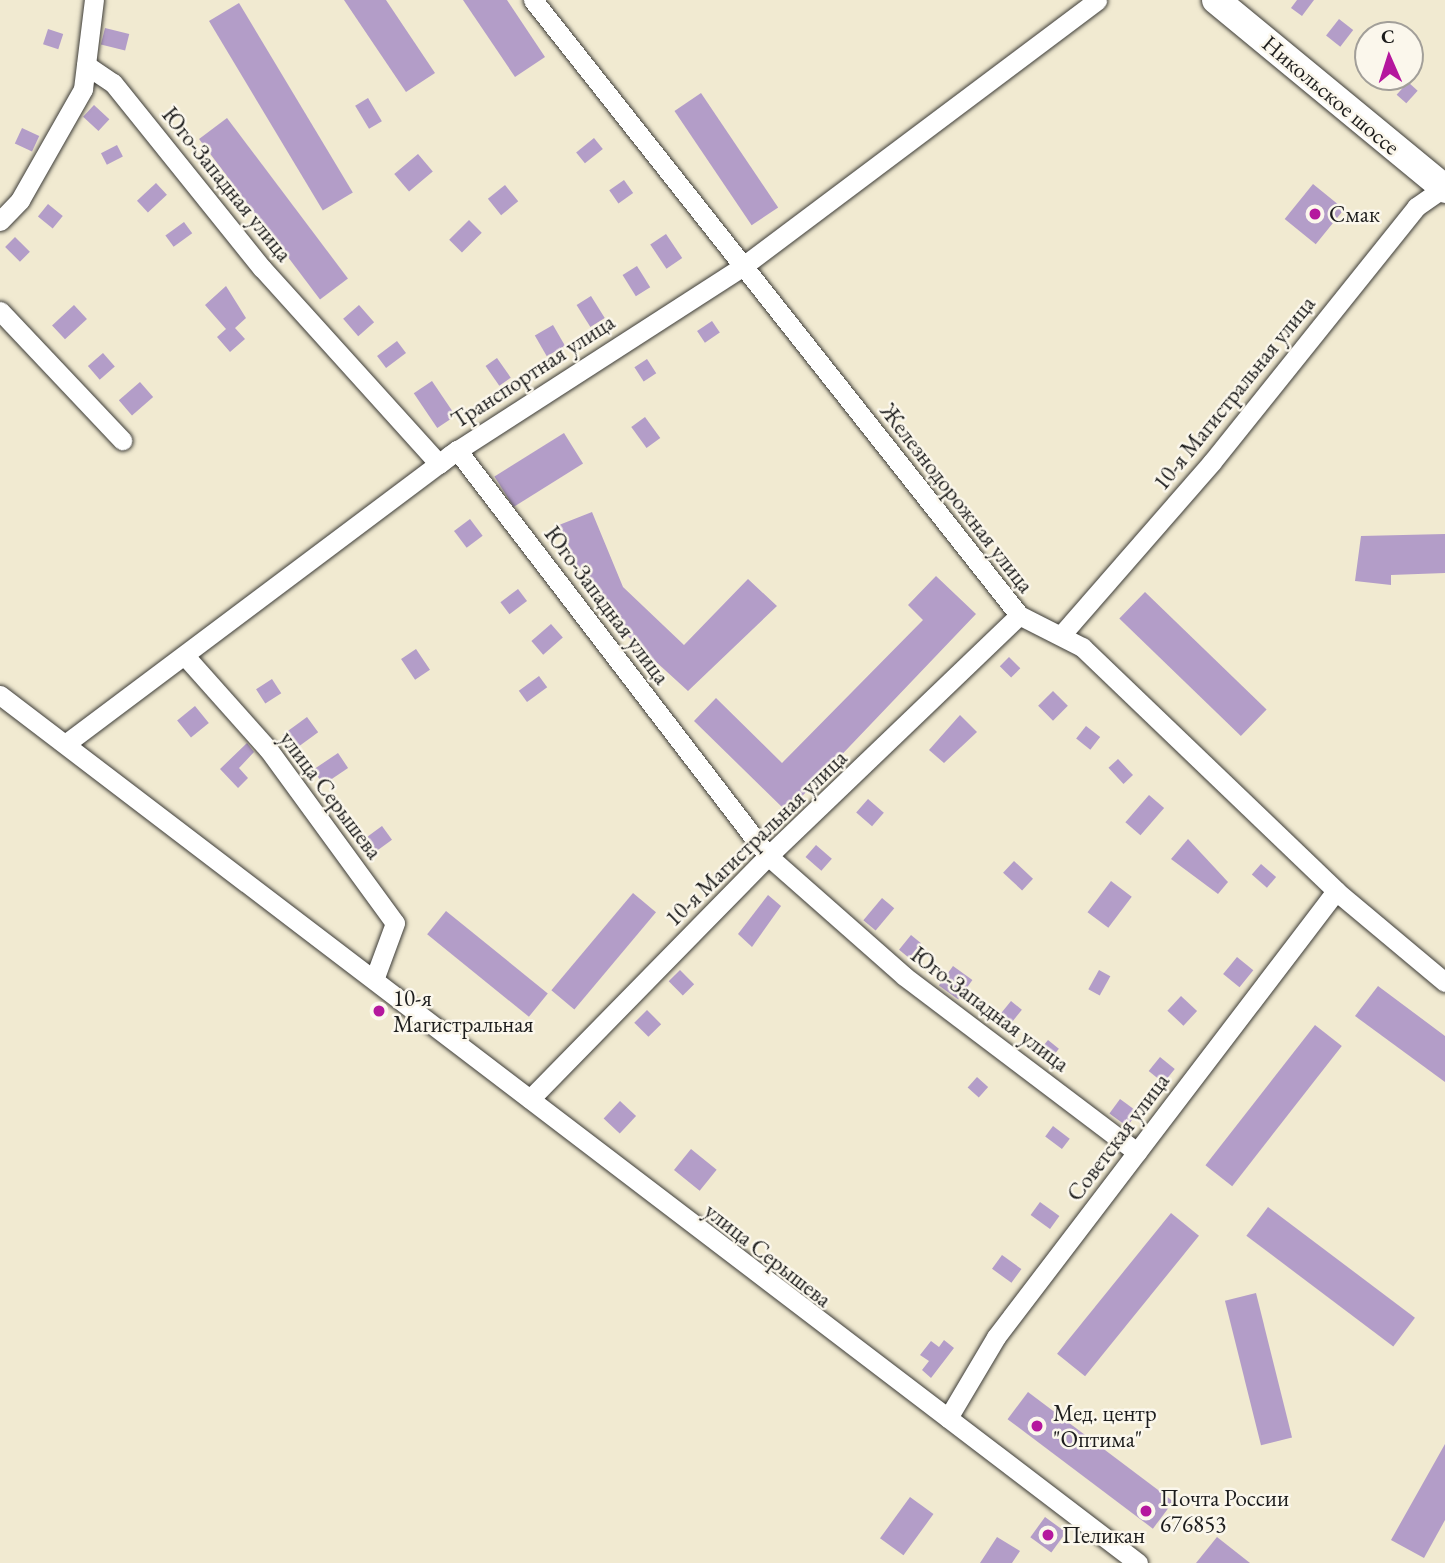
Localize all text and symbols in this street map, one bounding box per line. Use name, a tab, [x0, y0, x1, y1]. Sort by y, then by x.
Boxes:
north arrow	[1354, 21, 1424, 91]
text: С	[1381, 24, 1395, 49]
street label: Никольское шоссе	[1257, 29, 1405, 161]
street label: Юго-Западная улица	[156, 101, 298, 267]
place label: Смак	[1329, 200, 1380, 228]
marker: Смак	[1307, 206, 1323, 222]
street label: 10-я Магистральная улица	[1147, 290, 1321, 496]
street label: Транспортная улица	[446, 308, 620, 434]
street label: Железнодорожная улица	[874, 398, 1040, 598]
street label: Юго-Западная улица	[538, 520, 676, 690]
street label: улица Серышева	[274, 725, 388, 865]
street label: 10-я Магистральная улица	[659, 744, 853, 932]
street label: Юго-Западная улица	[905, 940, 1075, 1078]
place label: 10-я Магистральная	[393, 984, 534, 1038]
marker: 10-я Магистральная	[371, 1003, 387, 1019]
street label: Советская улица	[1061, 1067, 1175, 1207]
street label: улица Серышева	[699, 1197, 837, 1313]
place label: Мед. центр "Оптима"	[1053, 1399, 1157, 1453]
marker: Мед. центр "Оптима"	[1027, 1416, 1047, 1436]
place label: Почта России 676853	[1160, 1484, 1289, 1538]
marker: Почта России 676853	[1138, 1503, 1154, 1519]
place label: Пеликан	[1062, 1521, 1145, 1549]
marker: Пеликан	[1040, 1527, 1056, 1543]

